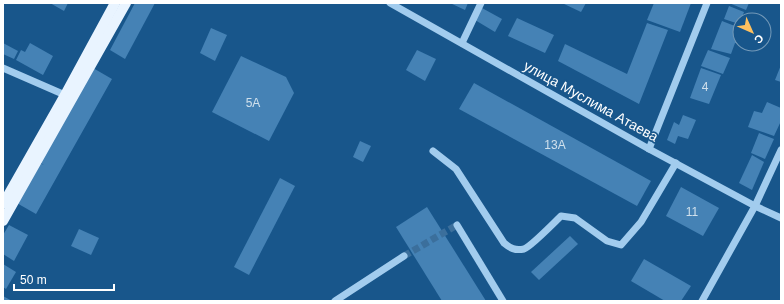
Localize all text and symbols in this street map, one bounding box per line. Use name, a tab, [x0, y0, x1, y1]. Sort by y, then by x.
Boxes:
north arrow	[732, 12, 772, 52]
text: С	[752, 32, 766, 46]
street label: улица Муслима Атаева	[521, 57, 661, 145]
house number: 4	[702, 80, 709, 94]
house number: 5А	[246, 96, 260, 110]
house number: 13А	[544, 138, 566, 152]
house number: 11	[686, 205, 699, 219]
scale bar	[14, 266, 114, 292]
text: 50 m	[20, 273, 47, 287]

